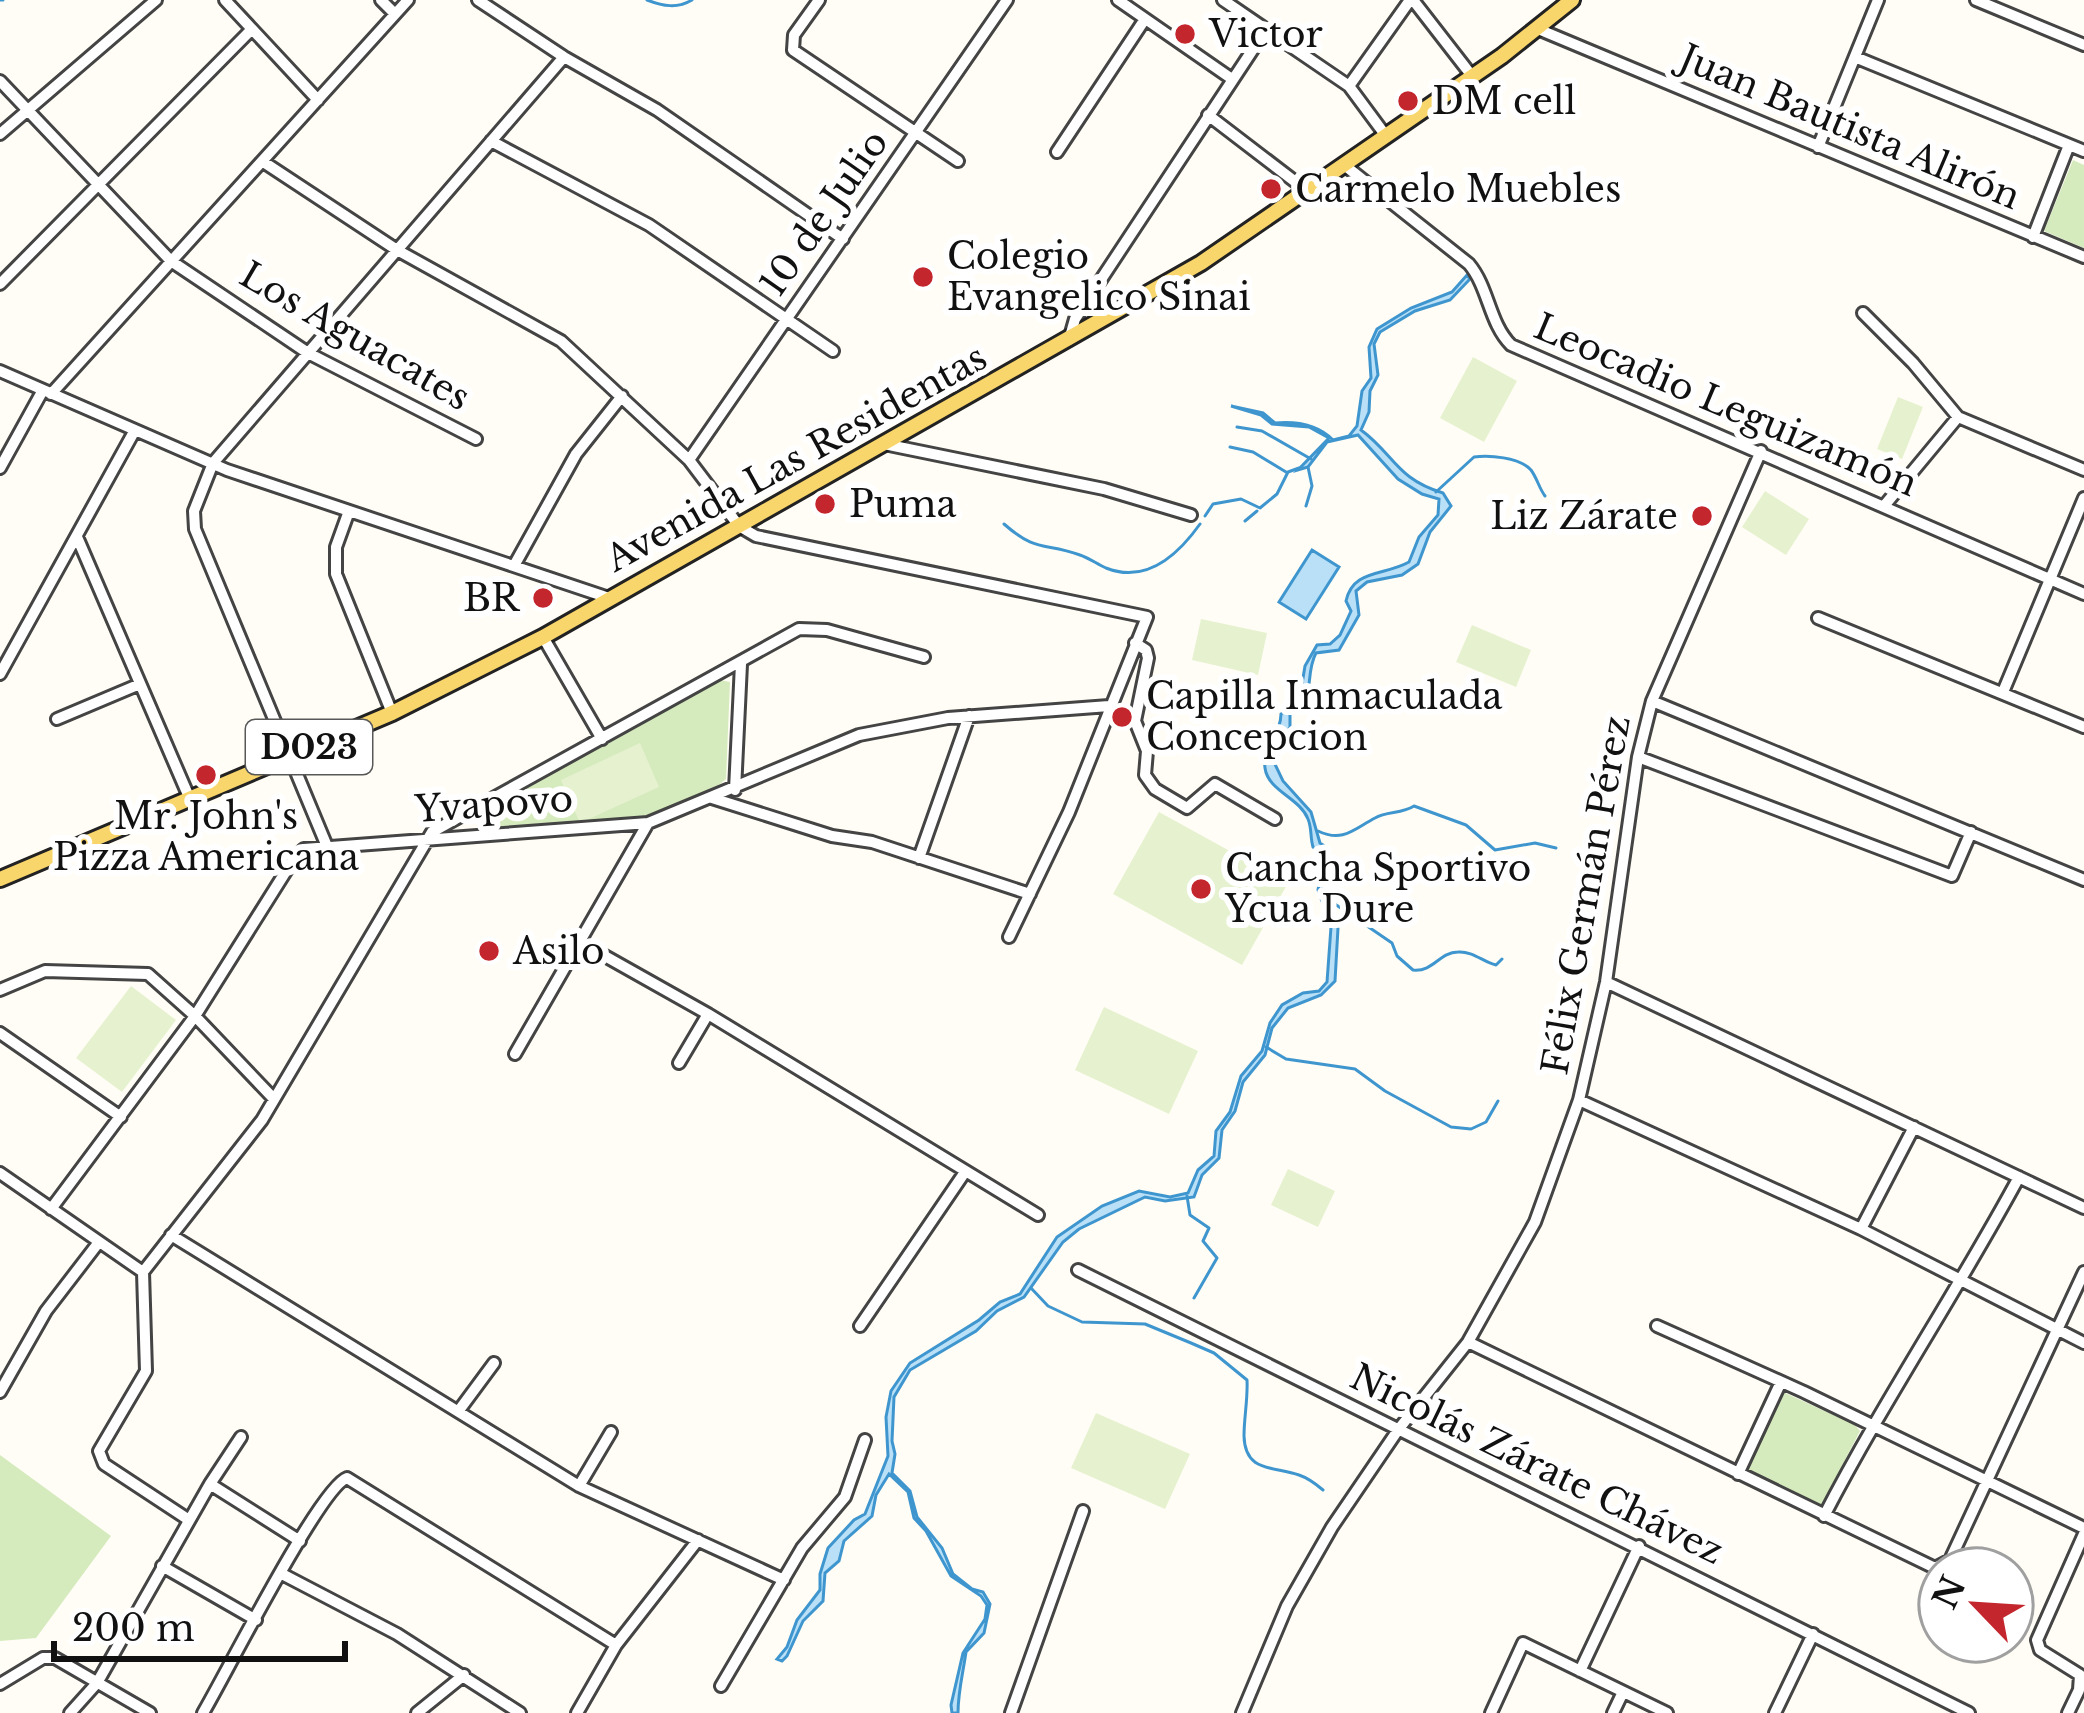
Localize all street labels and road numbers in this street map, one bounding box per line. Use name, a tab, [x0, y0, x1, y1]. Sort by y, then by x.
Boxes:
street label: Juan Bautista Alirón	[1669, 33, 2027, 219]
street label: 10 de Julio	[750, 121, 898, 305]
street label: Los Aguacates	[232, 252, 478, 420]
street label: Leocadio Leguizamón	[1528, 304, 1924, 506]
street label: Avenida Las Residentas	[597, 334, 994, 582]
street label: Félix Germán Pérez	[1532, 712, 1640, 1078]
road number: D023	[246, 720, 372, 774]
street label: Yvapovo	[413, 776, 574, 832]
street label: Nicolás Zárate Chávez	[1343, 1354, 1731, 1574]

